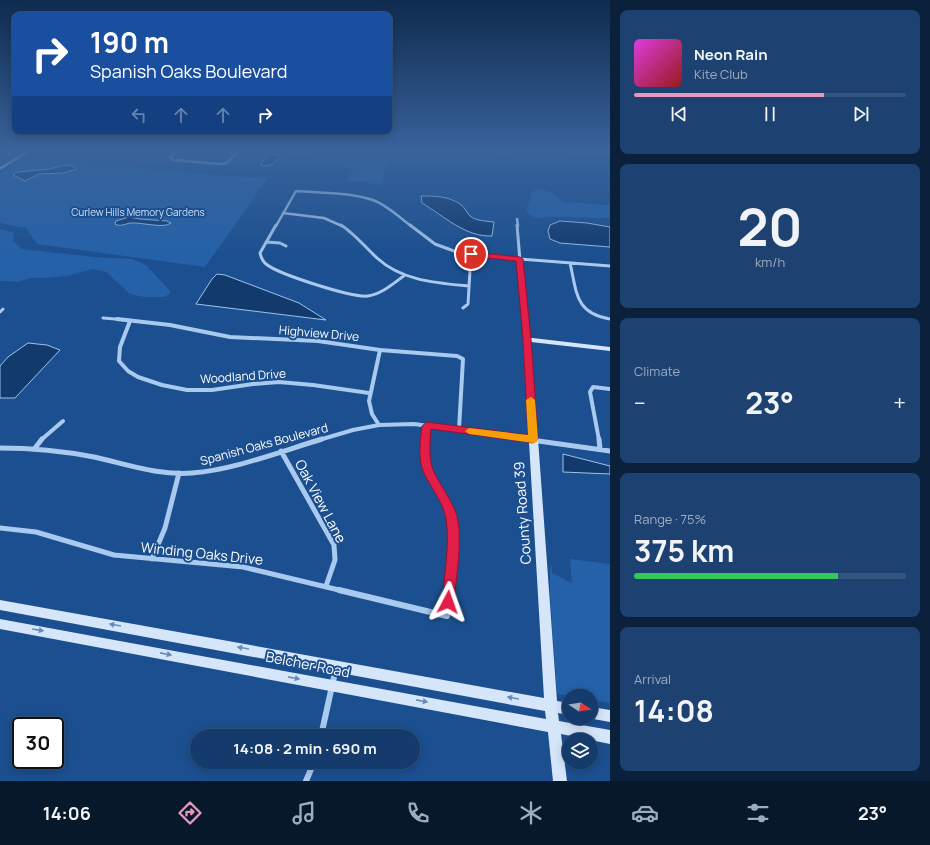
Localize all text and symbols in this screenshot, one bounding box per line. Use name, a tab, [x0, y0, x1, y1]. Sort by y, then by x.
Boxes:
text: 190 m	[90, 23, 169, 61]
icon: right	[24, 28, 76, 80]
text: Neon Rain	[694, 44, 768, 65]
text: Spanish Oaks Boulevard	[90, 59, 288, 83]
text: Kite Club	[694, 65, 748, 83]
icon: previous	[668, 103, 690, 125]
icon: pause	[759, 103, 781, 125]
icon: next	[850, 103, 872, 125]
icon: left	[128, 104, 150, 126]
icon: ahead	[170, 104, 192, 126]
icon: ahead	[212, 104, 234, 126]
icon: right	[254, 104, 276, 126]
text: 20	[737, 191, 803, 262]
park label: Curlew Hills Memory Gardens	[71, 205, 205, 219]
pin	[454, 237, 488, 271]
icon: arrive	[460, 243, 482, 265]
text: km/h	[755, 253, 785, 271]
street label: Highview Drive	[278, 321, 360, 345]
text: Climate	[634, 362, 680, 380]
street label: Woodland Drive	[200, 365, 286, 387]
text: 23°	[745, 382, 794, 423]
text: −	[634, 388, 646, 418]
text: +	[893, 388, 906, 418]
street label: Spanish Oaks Boulevard	[198, 419, 330, 469]
street label: Oak View Lane	[291, 456, 351, 546]
street label: County Road 39	[509, 461, 535, 565]
text: Range · 75%	[634, 510, 706, 528]
text: 375 km	[634, 530, 734, 571]
street label: Winding Oaks Drive	[140, 537, 264, 569]
position arrow	[427, 581, 469, 623]
one-way arrow	[109, 622, 121, 628]
one-way arrow	[32, 628, 45, 634]
one-way arrow	[237, 645, 249, 651]
street label: Belcher Road	[264, 647, 352, 681]
one-way arrow	[160, 651, 172, 657]
text: Arrival	[634, 670, 671, 688]
one-way arrow	[288, 675, 300, 681]
north arrow	[562, 689, 598, 725]
map controls	[562, 689, 598, 769]
text: 14:08	[634, 690, 714, 731]
one-way arrow	[507, 695, 519, 701]
one-way arrow	[416, 699, 428, 705]
speed limit sign: 30	[12, 717, 64, 769]
button: layers	[562, 733, 598, 769]
text: 14:08 · 2 min · 690 m	[233, 738, 377, 759]
icon: directions	[176, 799, 204, 827]
icon: music	[290, 799, 318, 827]
icon: phone	[404, 799, 432, 827]
icon: climate	[517, 799, 545, 827]
icon: car	[631, 799, 659, 827]
icon: filters	[744, 799, 772, 827]
text: 14:06	[43, 801, 91, 825]
text: 23°	[858, 801, 887, 825]

